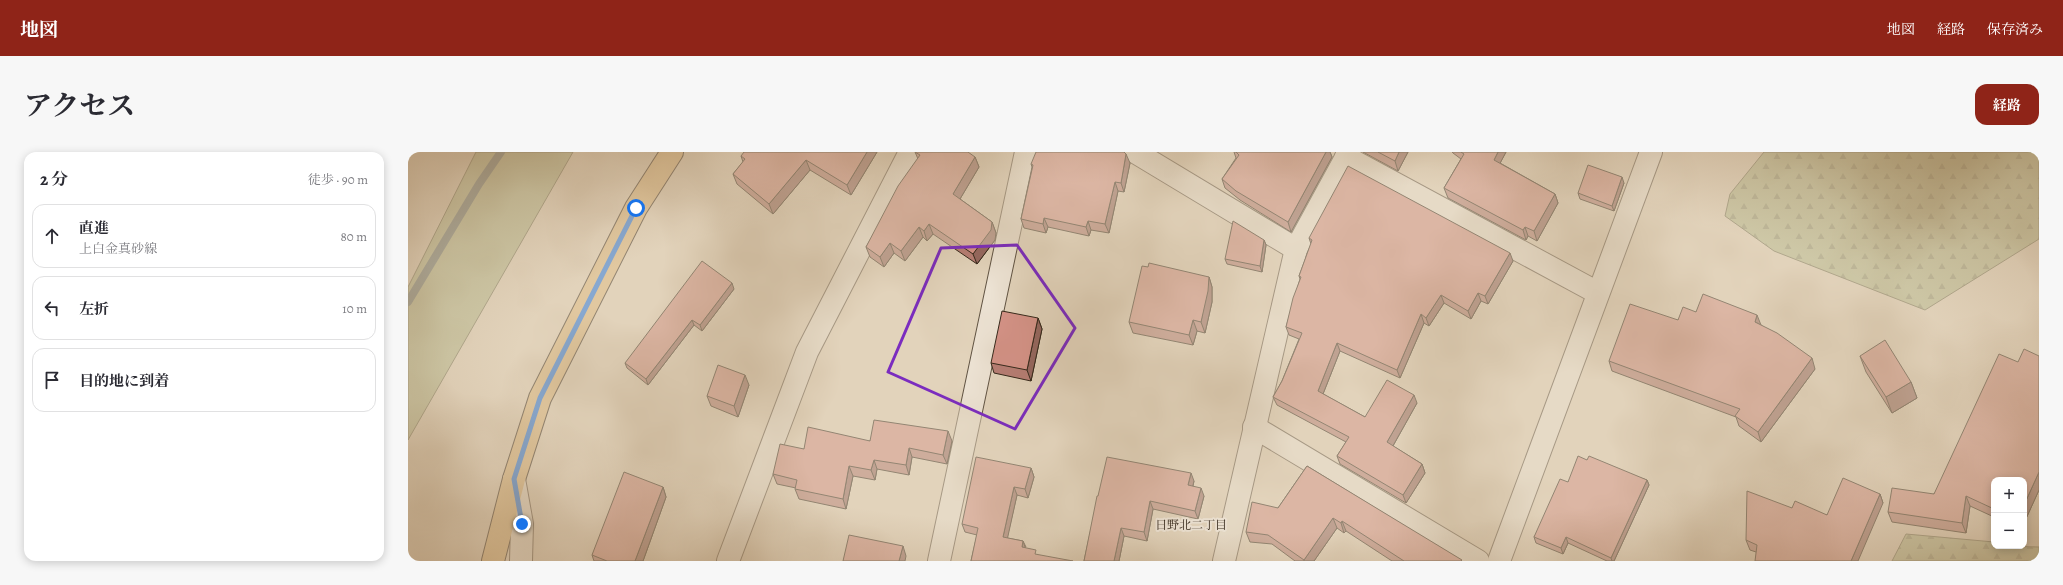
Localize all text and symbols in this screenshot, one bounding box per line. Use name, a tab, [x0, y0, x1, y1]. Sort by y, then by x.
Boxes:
text: 地図	[20, 17, 58, 43]
text: 地図	[1887, 20, 1915, 39]
text: 経路	[1937, 20, 1965, 39]
text: 保存済み	[1987, 20, 2043, 39]
button: 経路	[1975, 84, 2039, 125]
text: アクセス	[24, 87, 135, 125]
text: 2 分	[40, 168, 68, 191]
text: 徒歩 · 90 m	[308, 171, 368, 188]
route start	[627, 199, 645, 217]
text: 直進	[79, 218, 109, 238]
icon: ahead	[41, 225, 63, 247]
text: 80 m	[340, 228, 367, 245]
text: 上白金真砂線	[79, 240, 157, 257]
icon: left	[41, 297, 63, 319]
text: 左折	[79, 299, 109, 319]
text: 10 m	[342, 300, 367, 317]
icon: arrive	[41, 369, 63, 391]
text: 目的地に到着	[79, 371, 169, 391]
map controls	[1991, 477, 2027, 549]
button: +	[1991, 477, 2027, 513]
button: −	[1991, 513, 2027, 549]
route end	[513, 515, 531, 533]
district label: 日野北二丁目	[1155, 517, 1227, 533]

